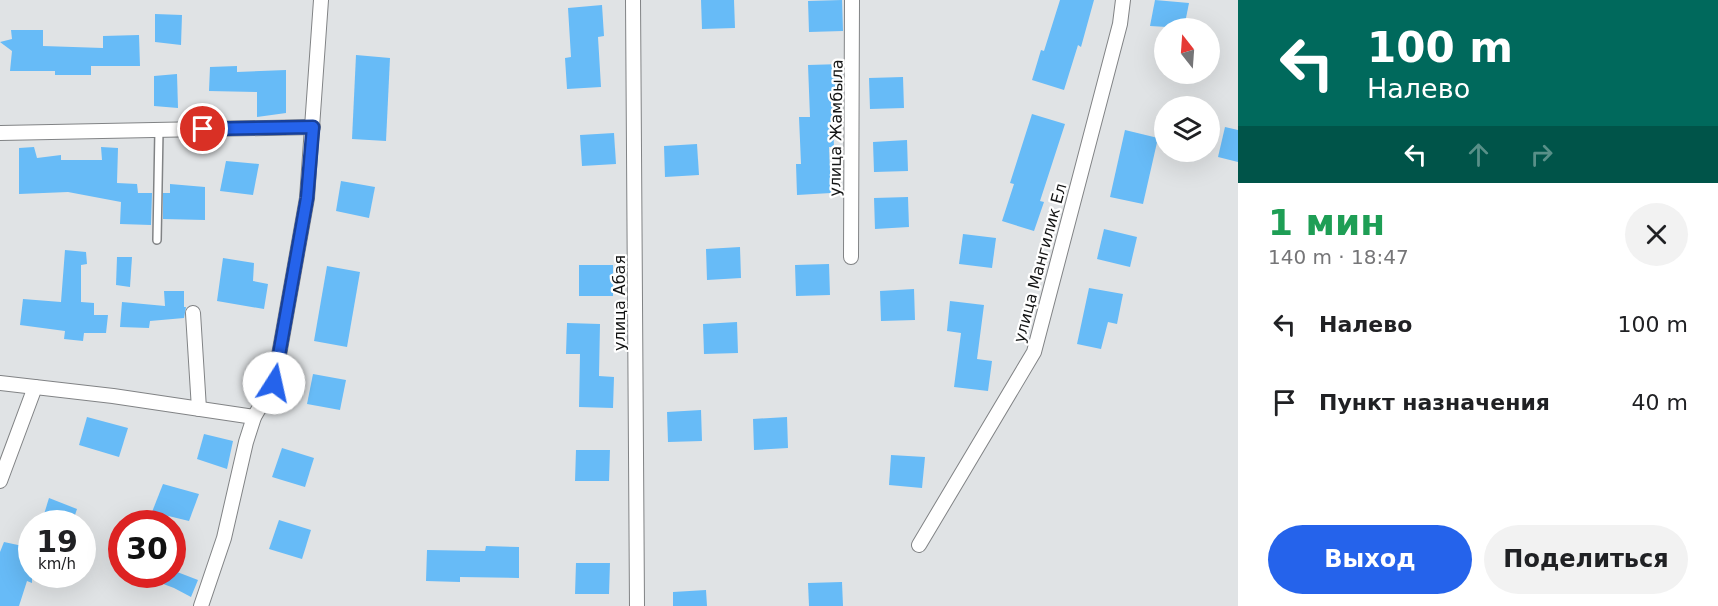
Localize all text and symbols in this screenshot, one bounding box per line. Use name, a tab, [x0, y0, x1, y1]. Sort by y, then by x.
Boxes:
north arrow	[1154, 18, 1220, 84]
map controls	[1154, 18, 1220, 162]
text: 100 m	[1367, 23, 1513, 72]
icon: left	[1268, 24, 1346, 102]
street label: улица Жамбыла	[825, 59, 847, 197]
text: Налево	[1367, 73, 1470, 104]
button: layers	[1154, 96, 1220, 162]
pin	[177, 103, 228, 154]
icon: arrive	[186, 112, 219, 145]
icon: left	[1399, 138, 1432, 171]
icon: ahead	[1462, 138, 1495, 171]
icon: right	[1525, 138, 1558, 171]
street label: улица Мангилик Ел	[1010, 181, 1070, 345]
text: 1 мин	[1268, 202, 1385, 243]
button: close	[1625, 203, 1688, 266]
text: 140 m · 18:47	[1268, 245, 1409, 269]
street label: улица Абая	[610, 255, 629, 351]
icon: left	[1268, 308, 1301, 341]
text: Налево	[1319, 312, 1412, 337]
text: 100 m	[1618, 312, 1688, 337]
position arrow	[242, 351, 306, 415]
icon: arrive	[1268, 386, 1301, 419]
text: Пункт назначения	[1319, 390, 1550, 415]
text: 40 m	[1632, 390, 1688, 415]
speed limit sign: 30	[108, 510, 186, 588]
text: 19	[36, 524, 78, 559]
button: Выход	[1268, 525, 1472, 594]
button: Поделиться	[1484, 525, 1688, 594]
text: km/h	[38, 555, 76, 573]

